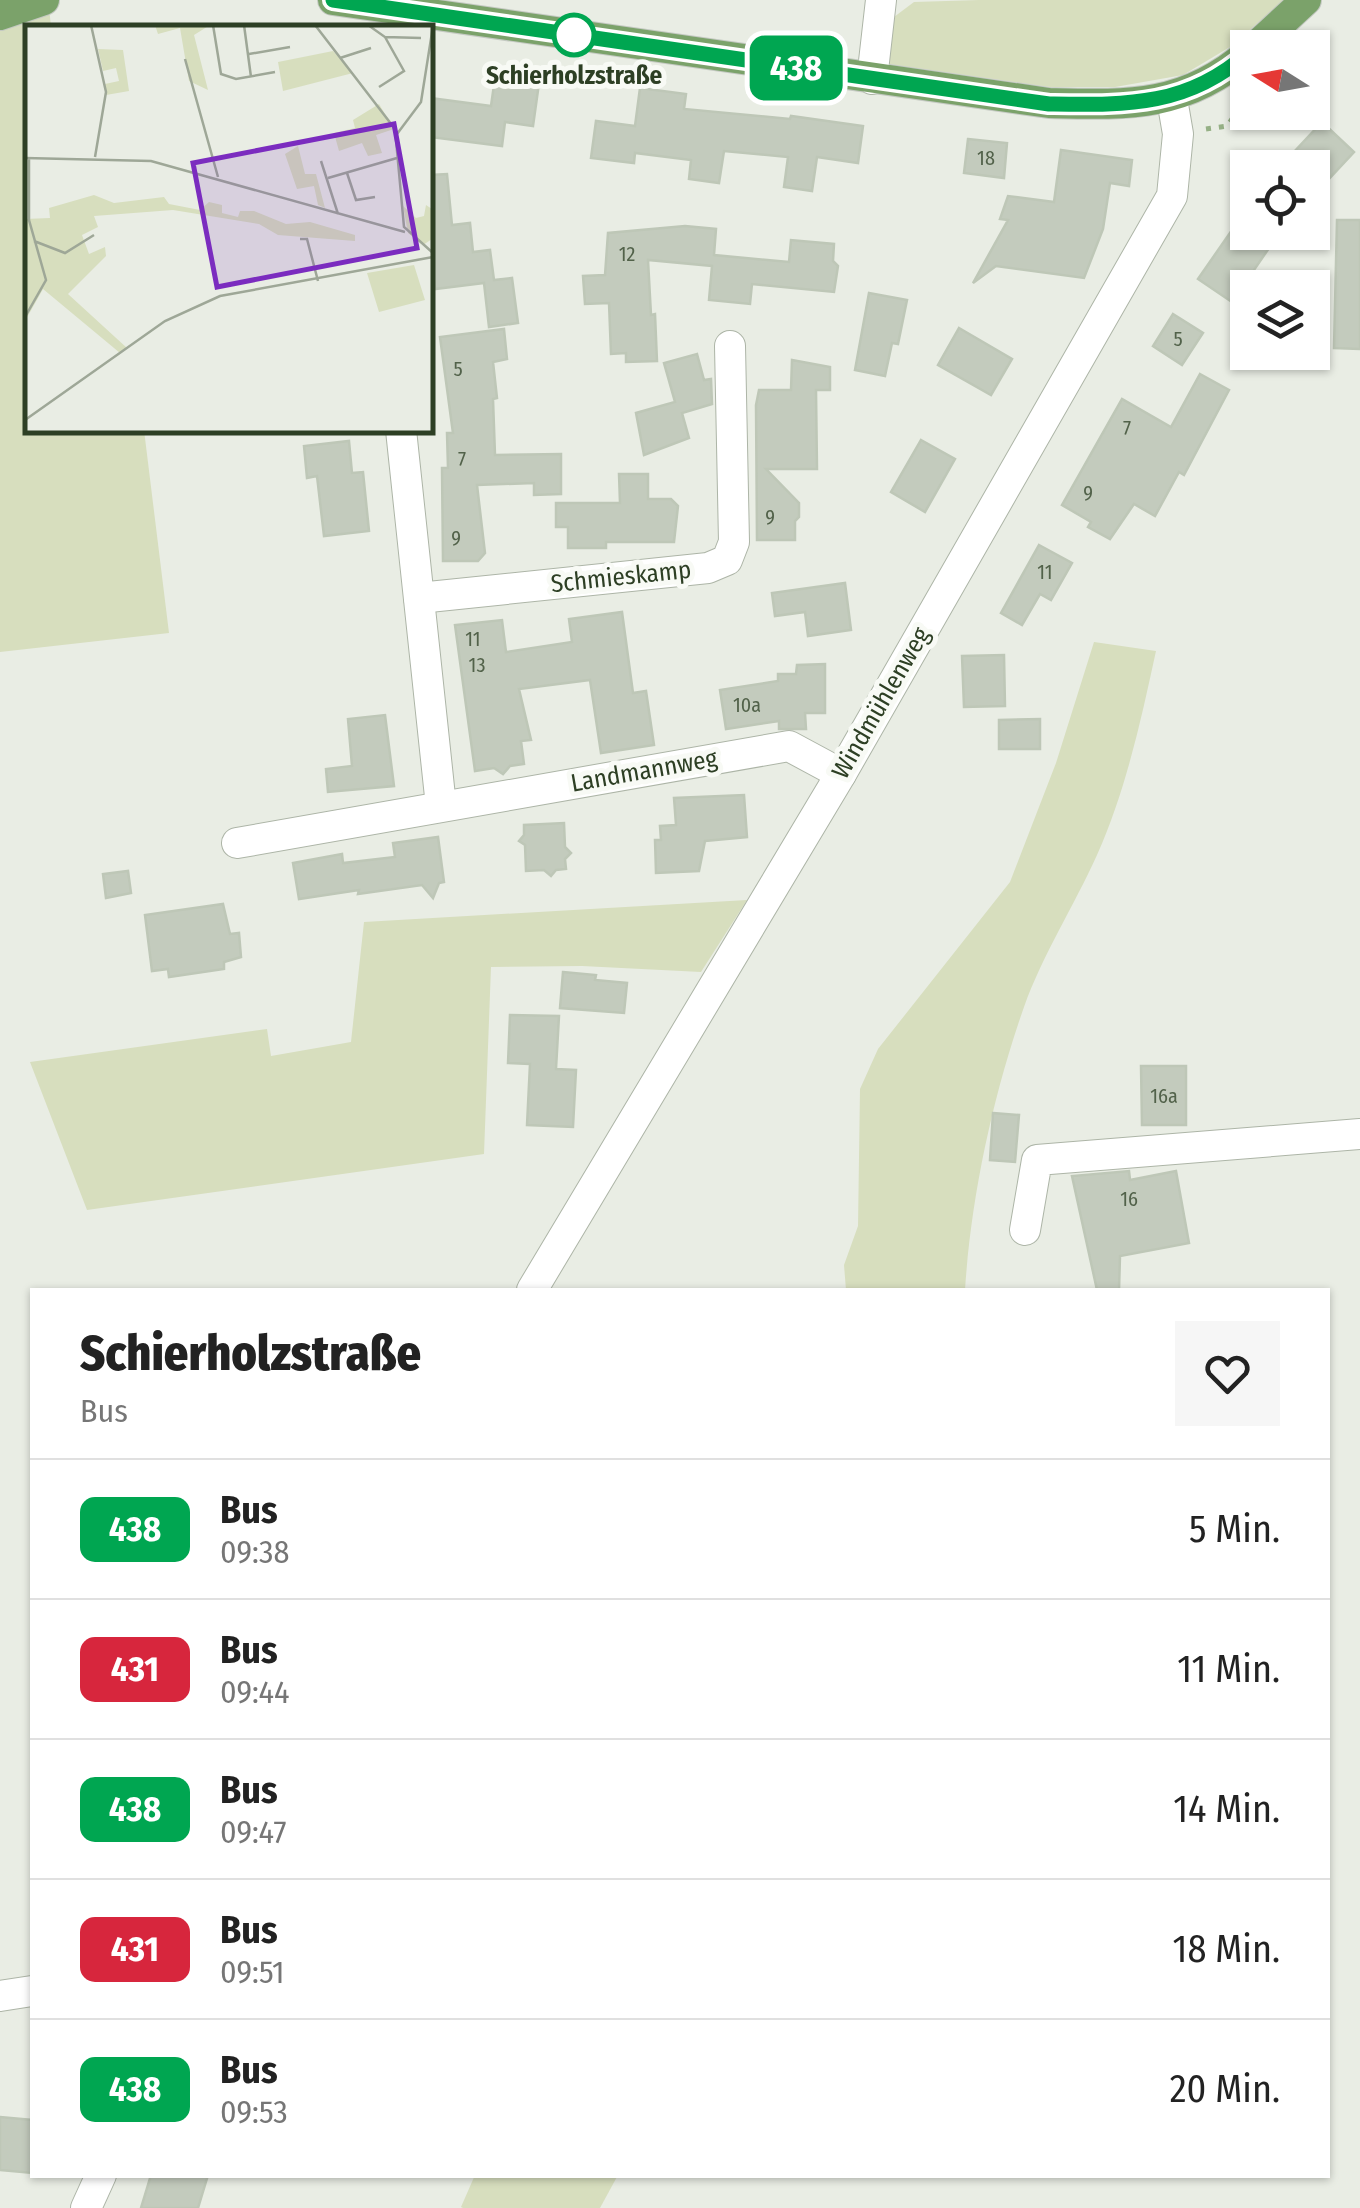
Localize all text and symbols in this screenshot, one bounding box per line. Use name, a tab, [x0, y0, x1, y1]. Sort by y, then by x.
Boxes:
marker: Schierholzstraße	[553, 14, 595, 56]
inset map	[25, 25, 432, 432]
north arrow	[1230, 30, 1330, 130]
map controls	[1230, 30, 1330, 370]
line badge: 438	[738, 36, 854, 100]
text: 438	[770, 47, 822, 89]
place label: Schierholzstraße	[486, 61, 662, 91]
house number: 18	[977, 146, 995, 170]
button: locate	[1230, 150, 1330, 250]
house number: 12	[619, 242, 635, 266]
button: layers	[1230, 270, 1330, 370]
house number: 5	[1173, 327, 1183, 351]
house number: 5	[453, 357, 463, 381]
house number: 7	[1123, 416, 1131, 440]
house number: 7	[458, 447, 466, 471]
house number: 9	[1083, 481, 1093, 505]
house number: 9	[765, 505, 775, 529]
house number: 9	[451, 526, 461, 550]
street label: Schmieskamp	[549, 555, 693, 599]
house number: 11	[1037, 560, 1053, 584]
street label: Windmühlenweg	[826, 622, 937, 784]
house number: 11	[465, 627, 481, 651]
house number: 13	[469, 653, 485, 677]
house number: 10a	[733, 693, 761, 717]
street label: Landmannweg	[569, 743, 720, 799]
house number: 16a	[1150, 1084, 1178, 1108]
house number: 16	[1120, 1187, 1138, 1211]
button: heart	[1175, 1321, 1280, 1426]
text: Schierholzstraße	[80, 1325, 421, 1383]
text: Bus	[80, 1392, 128, 1430]
text: Bus	[220, 1487, 278, 1533]
text: 5 Min.	[1189, 1506, 1280, 1552]
text: 438	[109, 1508, 161, 1550]
text: 09:38	[220, 1533, 289, 1571]
text: Bus	[220, 1627, 278, 1673]
text: 11 Min.	[1177, 1646, 1280, 1692]
text: 431	[111, 1648, 159, 1690]
text: 09:44	[220, 1673, 290, 1711]
text: Bus	[220, 1767, 278, 1813]
text: 14 Min.	[1173, 1786, 1280, 1832]
text: 438	[109, 1788, 161, 1830]
text: 09:47	[220, 1813, 286, 1851]
text: Bus	[220, 1907, 278, 1953]
text: 18 Min.	[1173, 1926, 1280, 1972]
text: 431	[111, 1928, 159, 1970]
text: 09:51	[220, 1953, 284, 1991]
text: Bus	[220, 2047, 278, 2093]
text: 20 Min.	[1170, 2066, 1280, 2112]
text: 438	[109, 2068, 161, 2110]
text: 09:53	[220, 2093, 288, 2131]

